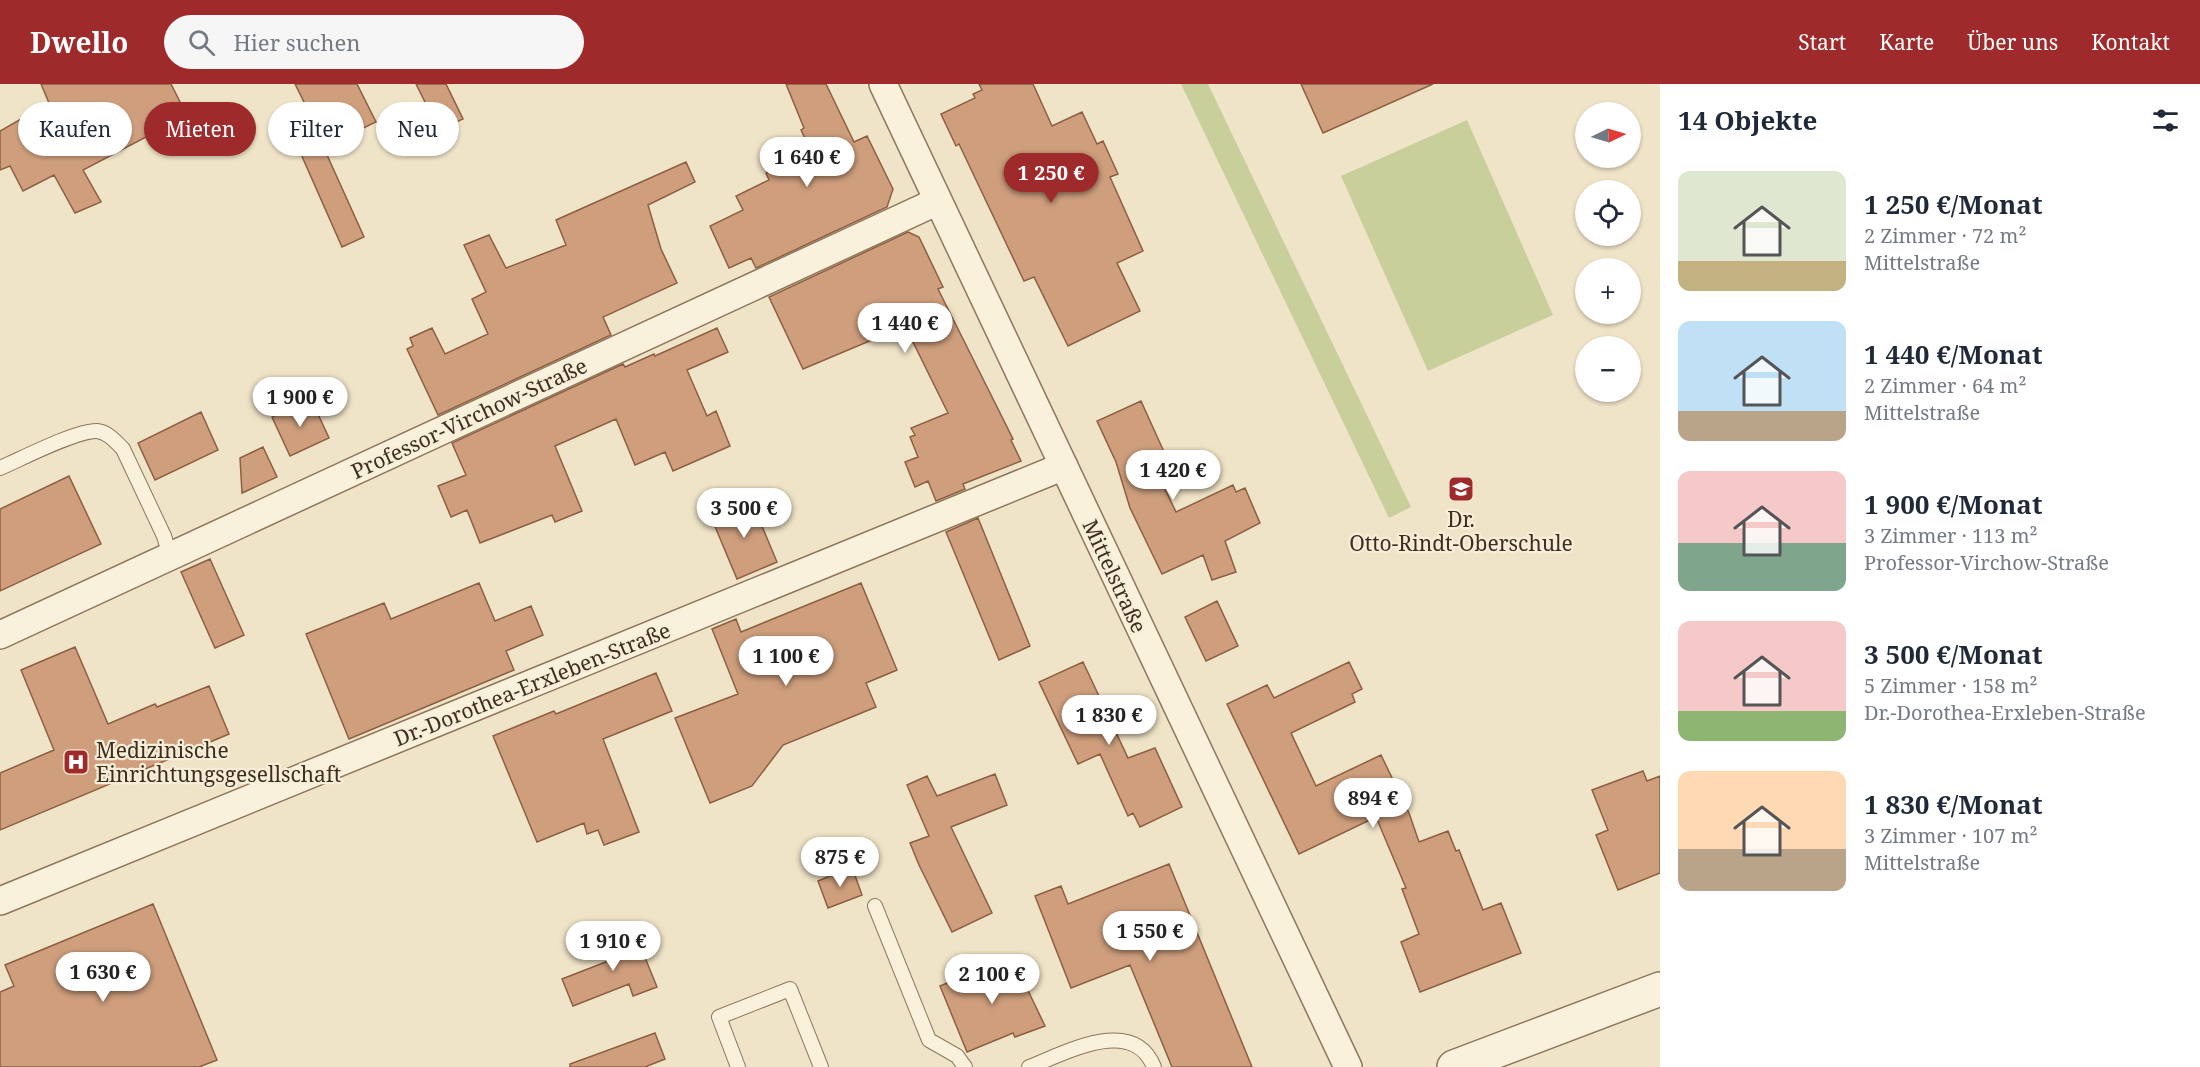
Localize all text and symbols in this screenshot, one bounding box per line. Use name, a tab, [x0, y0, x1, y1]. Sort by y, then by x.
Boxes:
search box	[164, 15, 584, 69]
text: Dwello	[30, 23, 128, 61]
icon: search	[185, 26, 218, 59]
text: Hier suchen	[233, 27, 360, 57]
text: Start	[1798, 28, 1846, 56]
text: Karte	[1879, 28, 1934, 56]
text: Über uns	[1967, 28, 2058, 56]
text: Kontakt	[2091, 28, 2170, 56]
chip: Kaufen	[18, 102, 132, 156]
chip: Mieten	[144, 102, 256, 156]
chip: Filter	[268, 102, 364, 156]
chip: Neu	[376, 102, 459, 156]
north arrow	[1575, 102, 1641, 168]
map controls	[1575, 102, 1641, 402]
text: 14 Objekte	[1678, 102, 1817, 138]
icon: filters	[2149, 104, 2182, 137]
pin: 1 640 €	[752, 137, 862, 188]
text: 1 640 €	[774, 143, 840, 170]
pin: 1 250 €	[996, 153, 1106, 204]
text: 1 250 €	[1018, 159, 1084, 186]
button: locate	[1575, 180, 1641, 246]
text: 1 250 €/Monat	[1864, 186, 2043, 222]
icon: home	[1726, 195, 1798, 267]
text: 2 Zimmer · 72 m²	[1864, 222, 2026, 249]
text: Mittelstraße	[1864, 249, 1980, 276]
button: +	[1575, 258, 1641, 324]
pin: 1 440 €	[850, 303, 960, 354]
text: 1 440 €	[872, 309, 938, 336]
button: −	[1575, 336, 1641, 402]
text: 1 440 €/Monat	[1864, 336, 2043, 372]
icon: home	[1726, 345, 1798, 417]
street label: Professor-Virchow-Straße	[347, 351, 591, 485]
text: 2 Zimmer · 64 m²	[1864, 372, 2026, 399]
pin: 1 900 €	[245, 377, 355, 428]
text: 1 900 €	[267, 383, 333, 410]
text: Mittelstraße	[1864, 399, 1980, 426]
pin: 1 420 €	[1118, 450, 1228, 501]
text: 1 420 €	[1140, 456, 1206, 483]
school or university icon: Dr. Otto-Rindt-Oberschule	[1446, 474, 1476, 504]
text: 1 900 €/Monat	[1864, 486, 2043, 522]
pin: 3 500 €	[689, 488, 799, 539]
text: 3 500 €	[711, 494, 777, 521]
icon: home	[1726, 495, 1798, 567]
place label: Dr. Otto-Rindt-Oberschule	[1349, 505, 1573, 557]
street label: Mittelstraße	[1077, 515, 1153, 637]
text: 3 Zimmer · 113 m²	[1864, 522, 2038, 549]
text: Professor-Virchow-Straße	[1864, 549, 2109, 576]
street label: Dr.-Dorothea-Erxleben-Straße	[390, 616, 674, 752]
pin: 1 100 €	[731, 636, 841, 687]
text: 3 500 €/Monat	[1864, 636, 2043, 672]
text: 1 100 €	[753, 642, 819, 669]
icon: home	[1726, 645, 1798, 717]
text: 5 Zimmer · 158 m²	[1864, 672, 2038, 699]
pin: 1 830 €	[1054, 695, 1164, 746]
text: Dr.-Dorothea-Erxleben-Straße	[1864, 699, 2146, 726]
text: 1 830 €	[1076, 701, 1142, 728]
place label: Medizinische Einrichtungsgesellschaft	[96, 736, 341, 788]
hospital icon: Medizinische Einrichtungsgesellschaft	[61, 747, 91, 777]
pin: 894 €	[1331, 778, 1415, 829]
text: 894 €	[1348, 784, 1398, 811]
text: 1 830 €/Monat	[1864, 786, 2043, 822]
icon: home	[1726, 795, 1798, 867]
text: 3 Zimmer · 107 m²	[1864, 822, 2038, 849]
pin: 875 €	[798, 837, 882, 888]
text: 875 €	[815, 843, 865, 870]
text: Mittelstraße	[1864, 849, 1980, 876]
pin: 1 550 €	[1095, 911, 1205, 962]
text: 1 550 €	[1117, 917, 1183, 944]
pin: 1 910 €	[558, 921, 668, 972]
text: 1 910 €	[580, 927, 646, 954]
pin: 1 630 €	[48, 952, 158, 1003]
pin: 2 100 €	[937, 954, 1047, 1005]
text: 1 630 €	[70, 958, 136, 985]
text: 2 100 €	[959, 960, 1025, 987]

